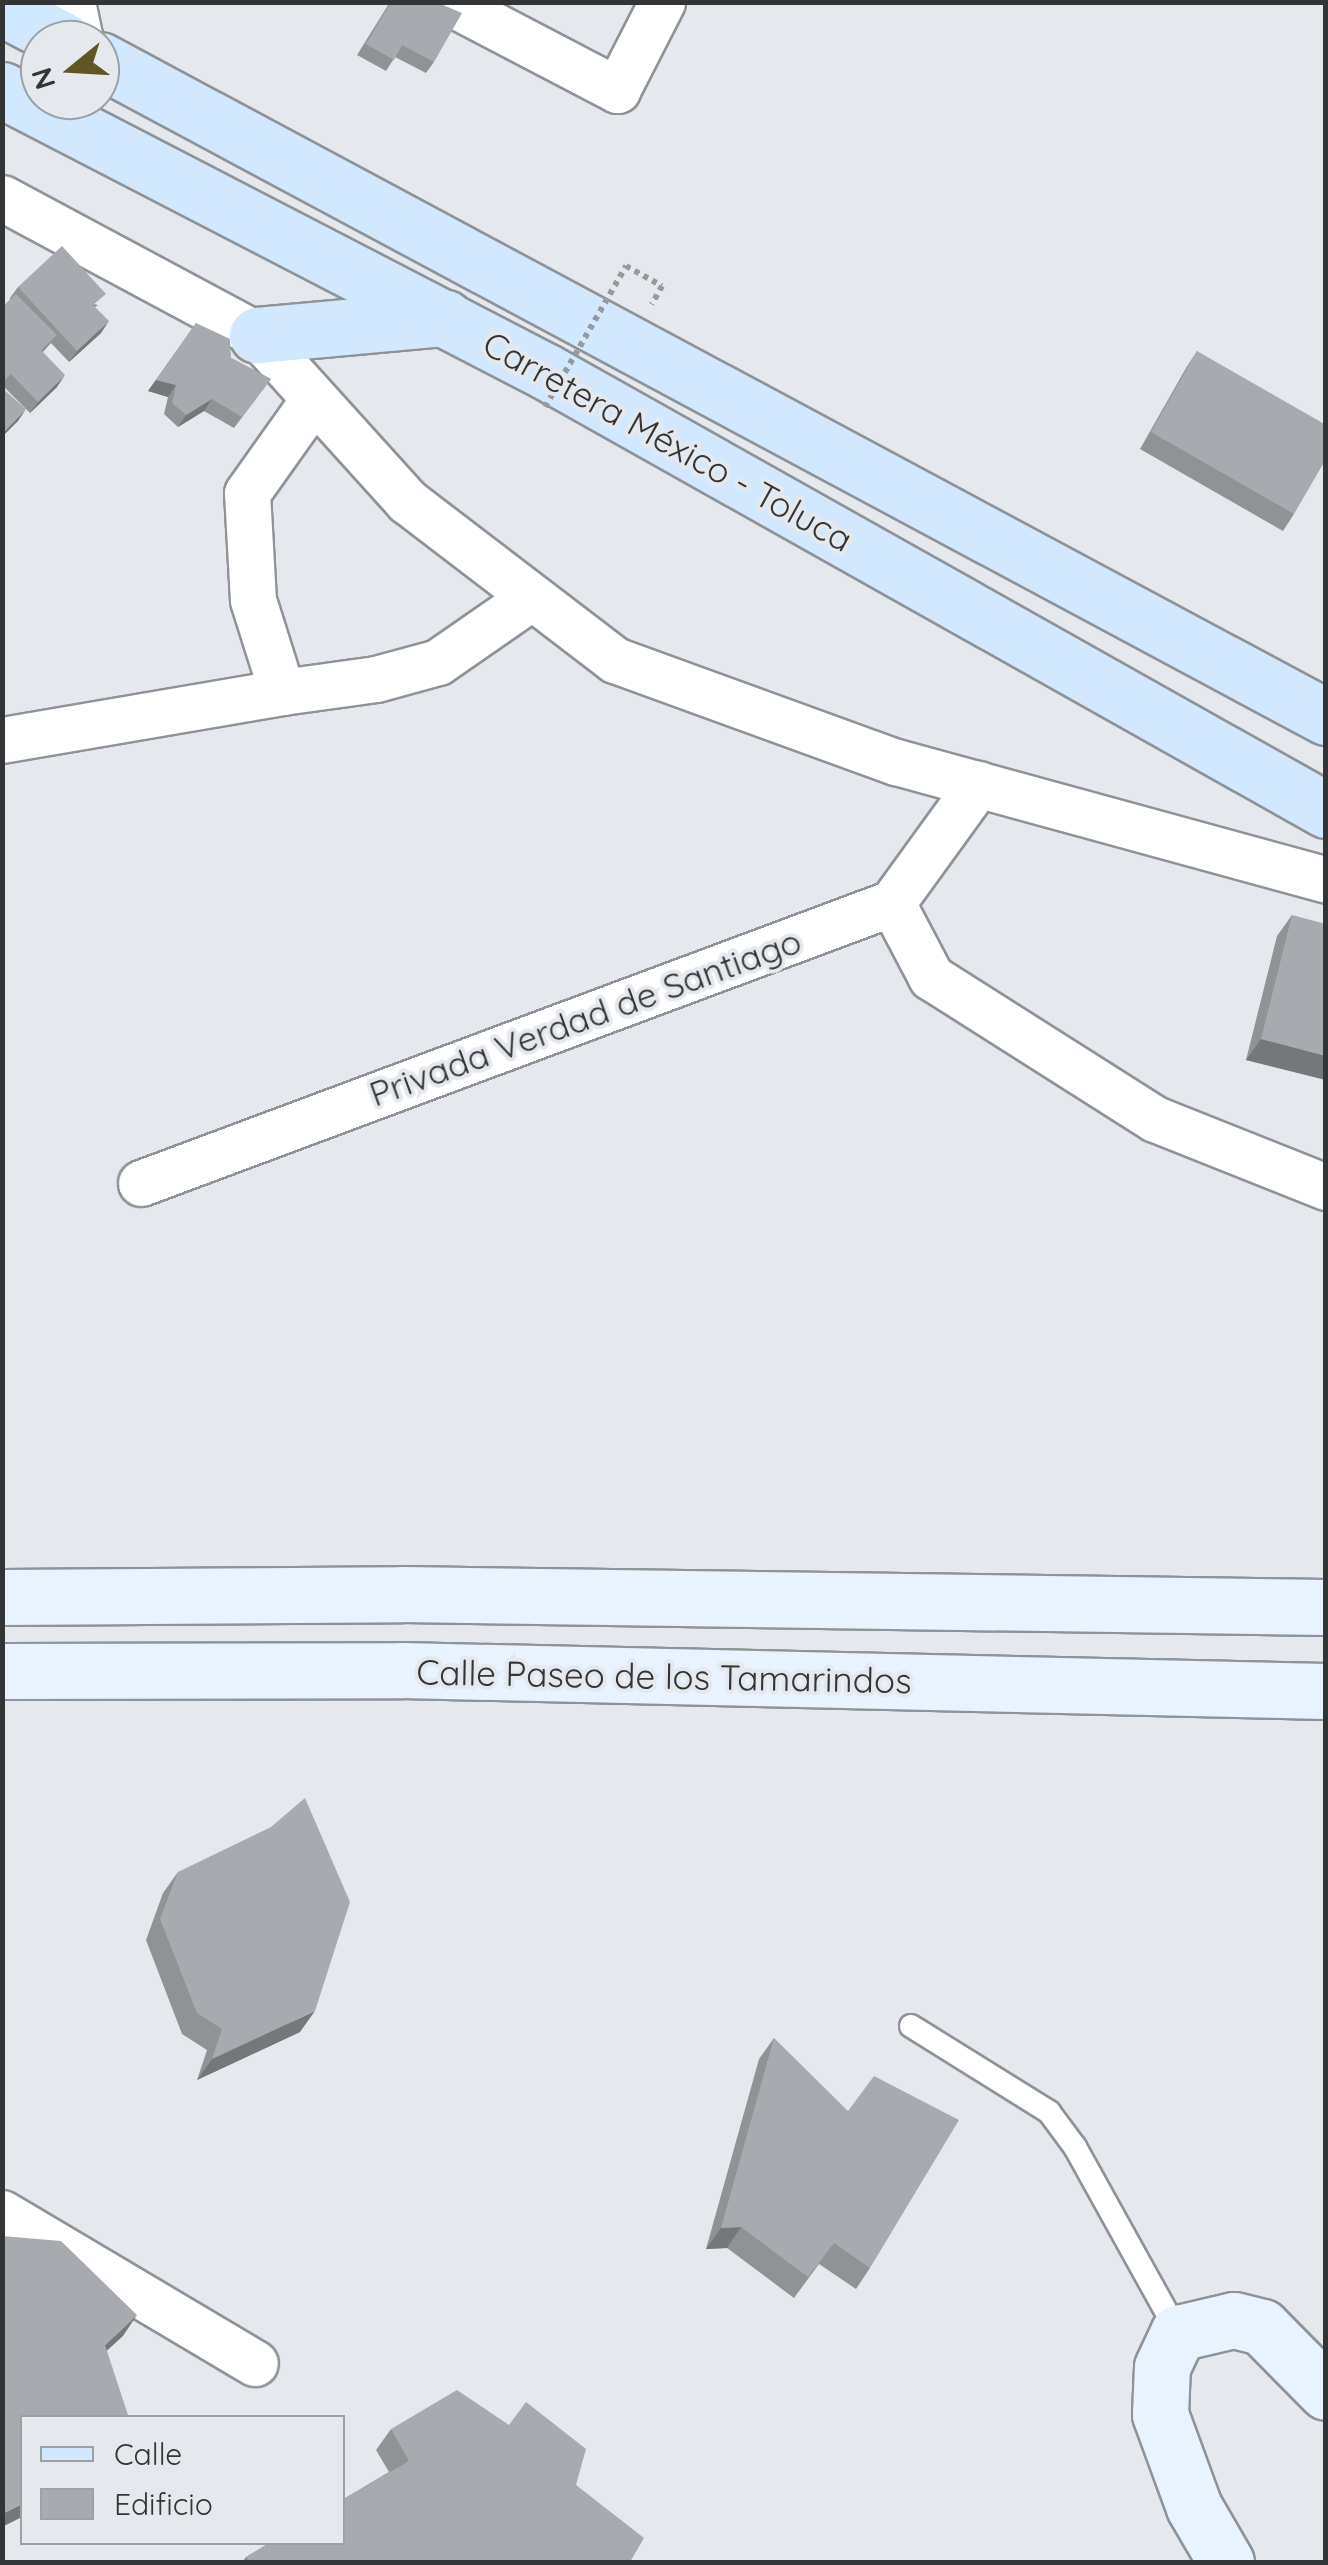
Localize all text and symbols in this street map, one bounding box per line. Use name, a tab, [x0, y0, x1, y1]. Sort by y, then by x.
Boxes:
north arrow	[20, 20, 120, 120]
text: N	[23, 64, 63, 94]
street label: Carretera México - Toluca	[476, 322, 860, 560]
street label: Privada Verdad de Santiago	[364, 919, 806, 1115]
street label: Calle Paseo de los Tamarindos	[416, 1651, 912, 1701]
legend	[20, 2415, 345, 2545]
text: Calle	[114, 2435, 182, 2473]
text: Edificio	[114, 2485, 213, 2523]

